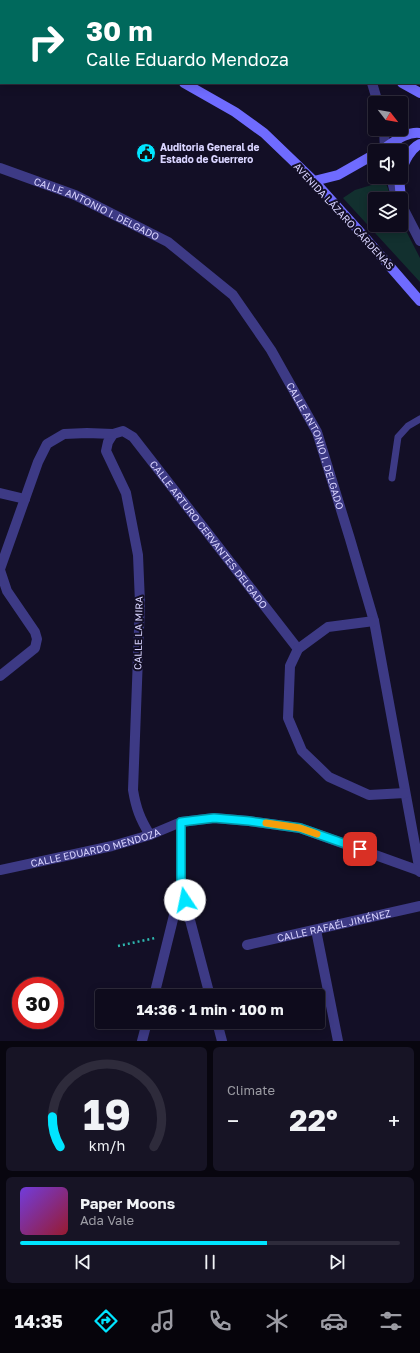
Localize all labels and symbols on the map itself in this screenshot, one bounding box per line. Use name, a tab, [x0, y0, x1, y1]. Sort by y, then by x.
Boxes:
north arrow	[368, 96, 408, 136]
place label: Auditoria General de Estado de Guerrero	[160, 141, 259, 165]
public building icon: Auditoria General de Estado de Guerrero	[135, 142, 157, 164]
street label: AVENIDA LÁZARO CÁRDENAS	[291, 160, 397, 272]
street label: CALLE ANTONIO I. DELGADO	[32, 175, 161, 243]
street label: CALLE ANTONIO I. DELGADO	[284, 380, 347, 511]
street label: CALLE ARTURO CERVANTES DELGADO	[148, 458, 270, 611]
street label: CALLE LA MIRA	[131, 596, 145, 670]
street label: CALLE EDUARDO MENDOZA	[29, 825, 162, 869]
pin	[343, 832, 377, 866]
position arrow	[164, 879, 206, 921]
street label: CALLE RAFAÉL JIMÉNEZ	[276, 907, 392, 944]
speed limit sign: 30	[12, 977, 64, 1029]

